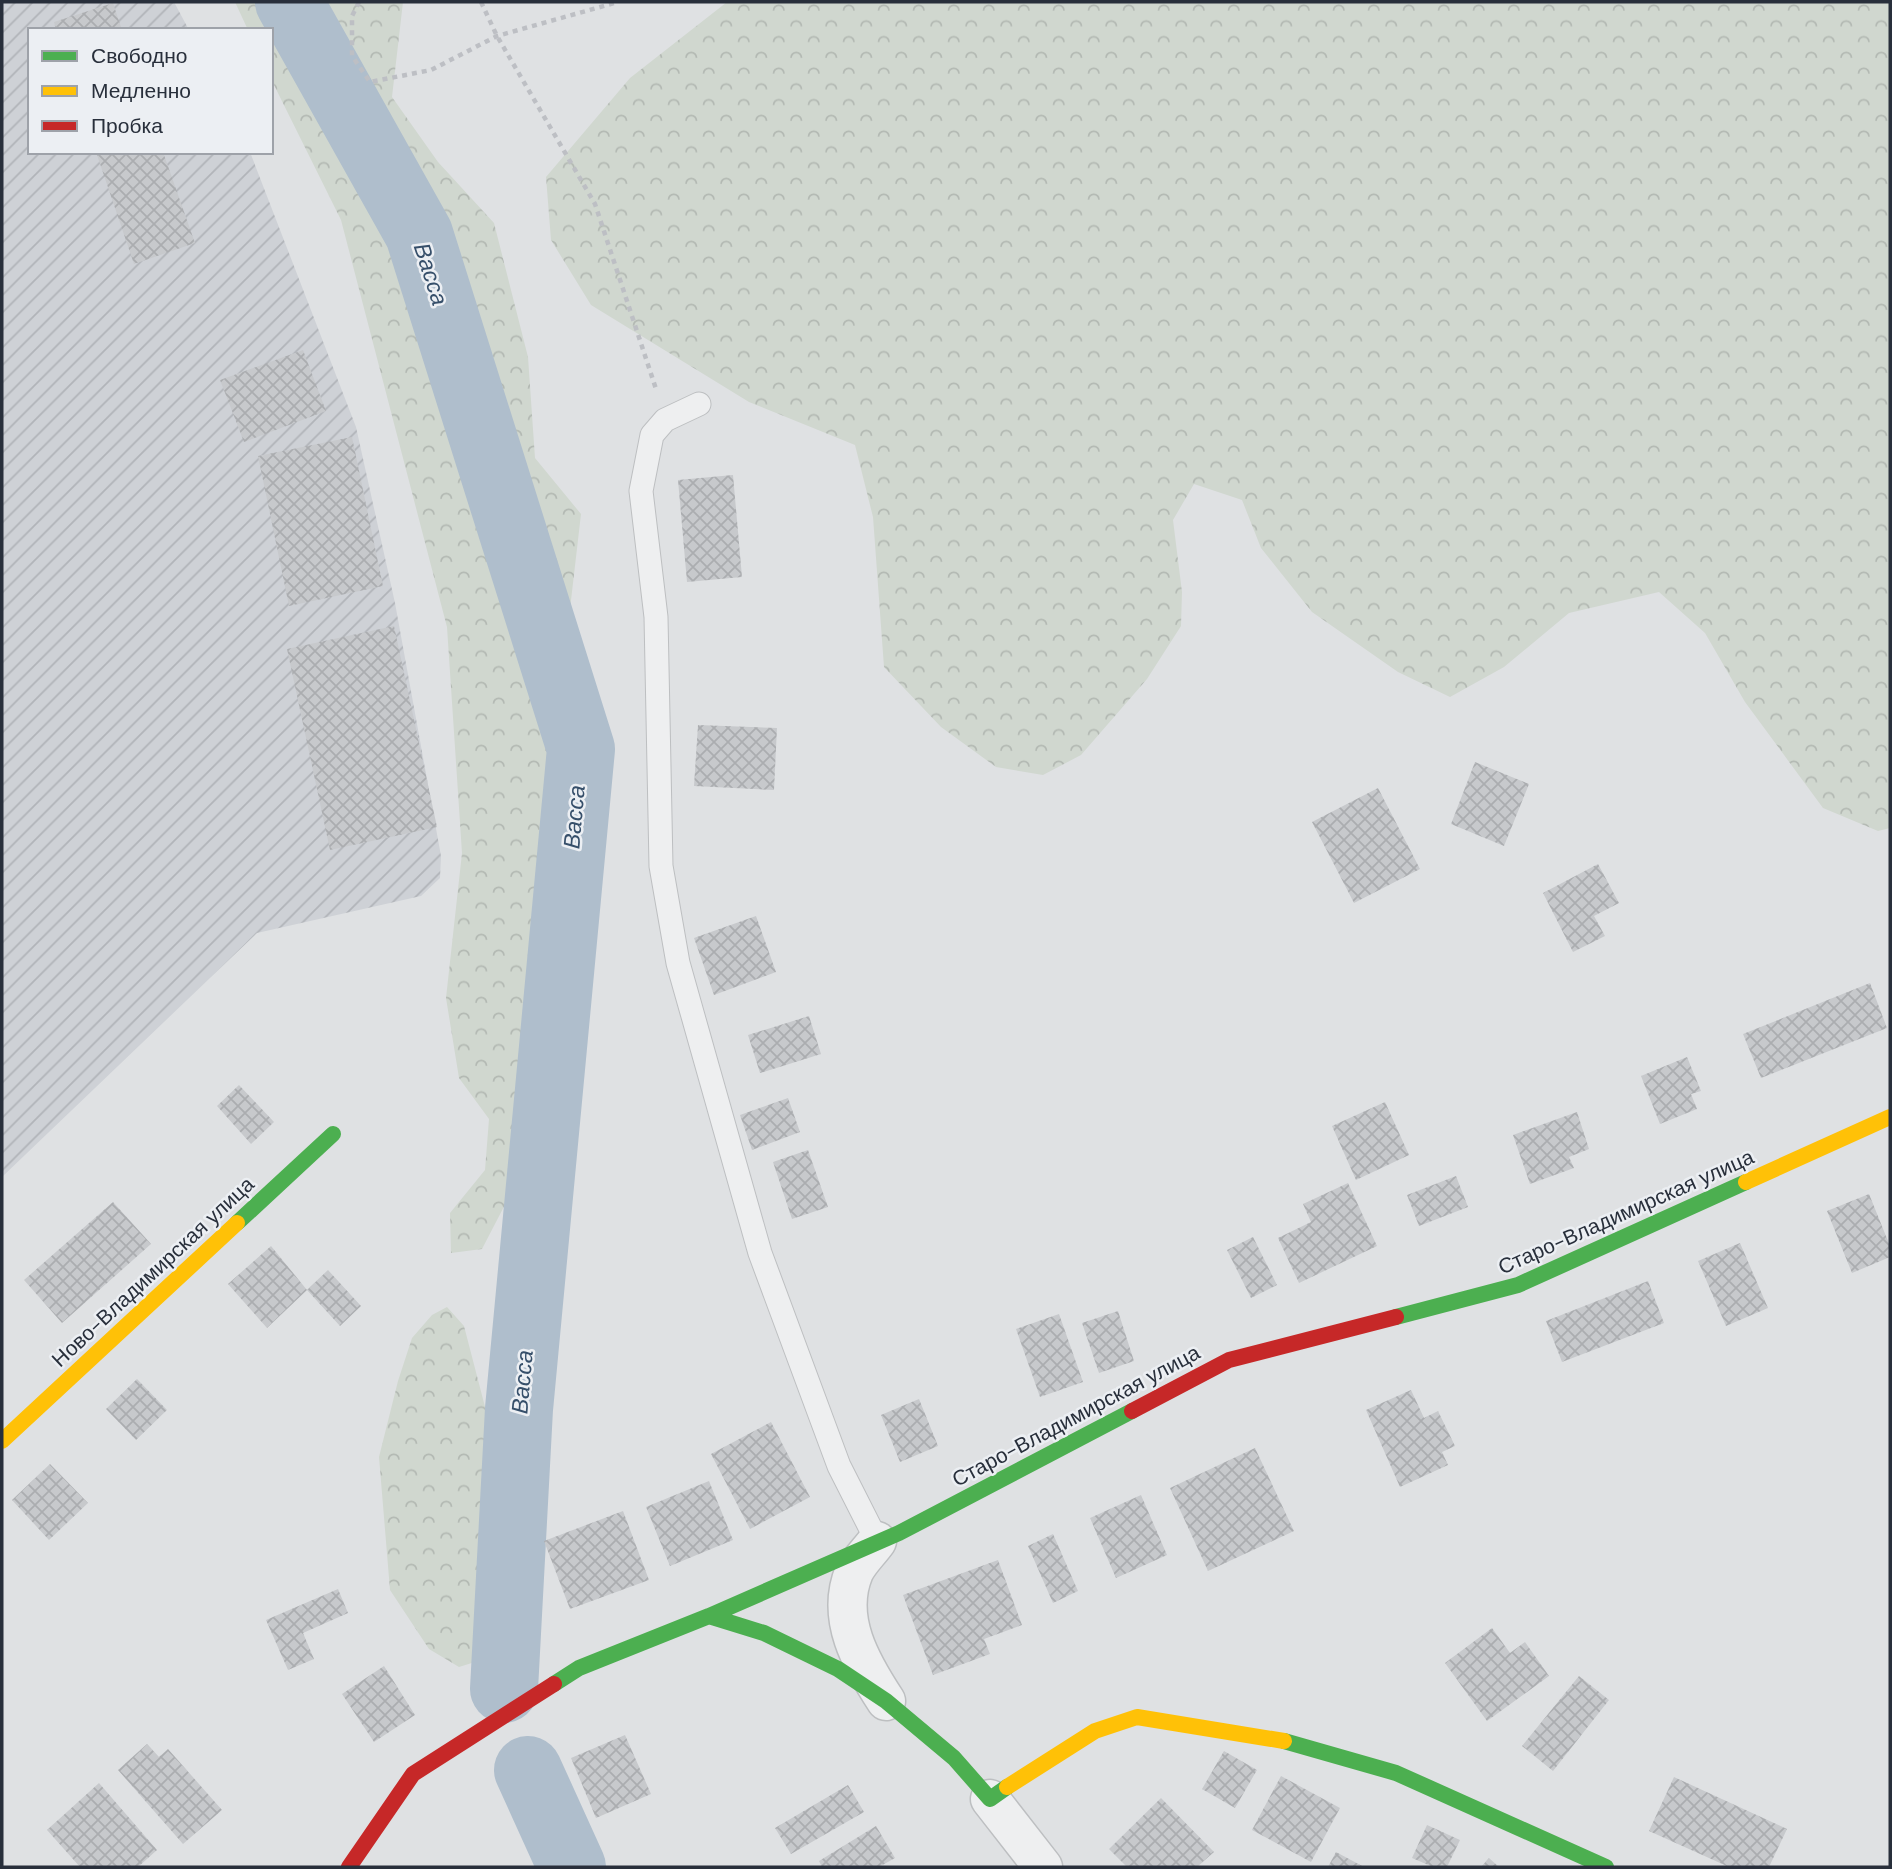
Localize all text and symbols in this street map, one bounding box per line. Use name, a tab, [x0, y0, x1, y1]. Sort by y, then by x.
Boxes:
legend	[28, 28, 273, 154]
text: Свободно	[91, 42, 188, 70]
text: Медленно	[91, 77, 191, 105]
text: Пробка	[91, 112, 163, 140]
water label: Васса	[407, 239, 455, 309]
water label: Васса	[556, 784, 592, 850]
street label: Старо-Владимирская улица	[1494, 1143, 1759, 1281]
street label: Ново-Владимирская улица	[46, 1170, 260, 1373]
street label: Старо-Владимирская улица	[947, 1338, 1205, 1493]
water label: Васса	[504, 1349, 540, 1415]

